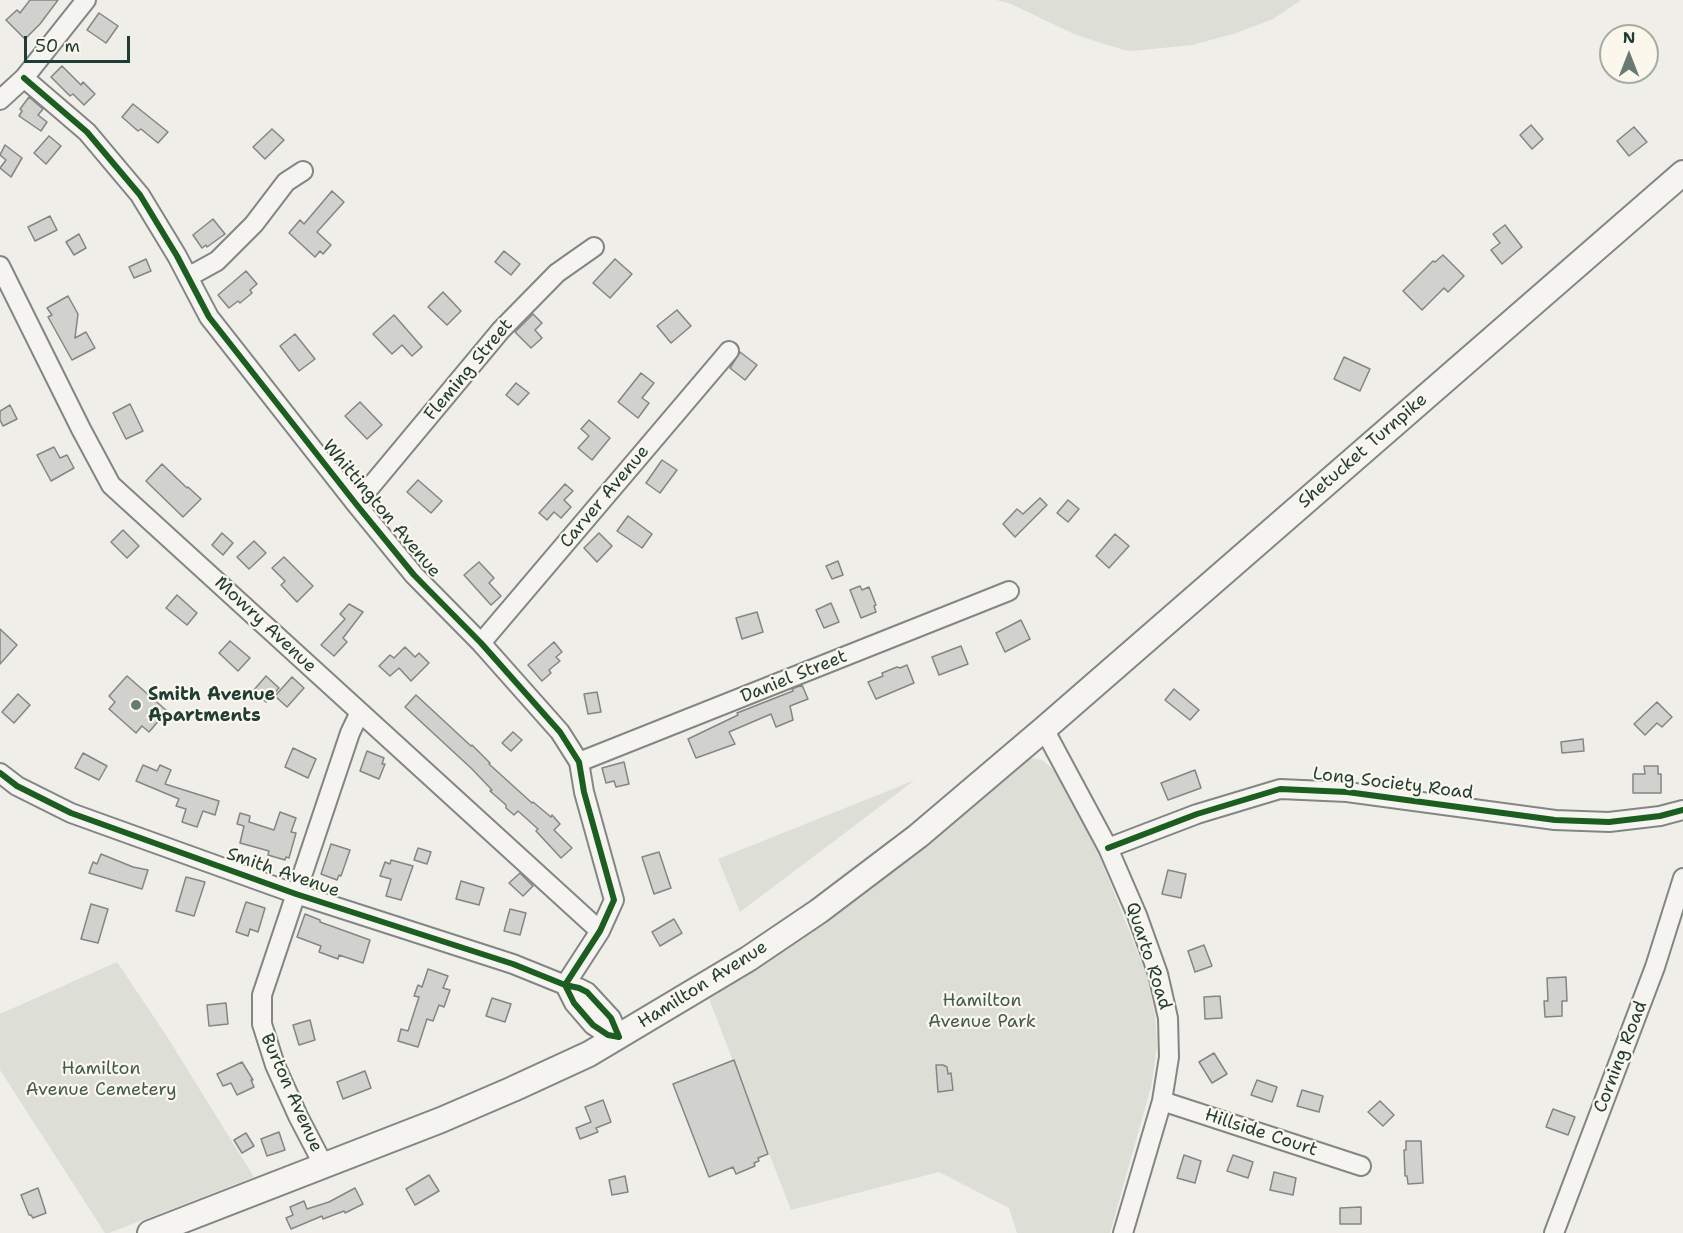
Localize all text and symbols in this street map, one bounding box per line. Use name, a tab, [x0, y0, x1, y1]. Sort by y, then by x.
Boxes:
scale bar	[27, 24, 134, 62]
north arrow	[1599, 24, 1659, 84]
text: N	[1623, 27, 1635, 48]
text: 50 m	[35, 34, 80, 58]
street label: Fleming Street	[420, 315, 518, 425]
street label: Shetucket Turnpike	[1294, 389, 1432, 513]
street label: Whittington Avenue	[317, 436, 445, 582]
street label: Carver Avenue	[556, 441, 654, 553]
street label: Mowry Avenue	[210, 572, 320, 678]
street label: Daniel Street	[738, 646, 850, 708]
place label: Smith Avenue Apartments	[148, 684, 275, 726]
marker: Smith Avenue Apartments	[129, 698, 143, 712]
street label: Long Society Road	[1312, 763, 1474, 805]
street label: Smith Avenue	[224, 844, 342, 902]
street label: Quarto Road	[1120, 900, 1176, 1012]
street label: Hamilton Avenue	[634, 936, 772, 1034]
park label: Hamilton Avenue Park	[928, 990, 1036, 1032]
street label: Corning Road	[1590, 998, 1652, 1116]
street label: Burton Avenue	[255, 1030, 327, 1156]
park label: Hamilton Avenue Cemetery	[25, 1058, 177, 1100]
street label: Hillside Court	[1202, 1105, 1320, 1161]

